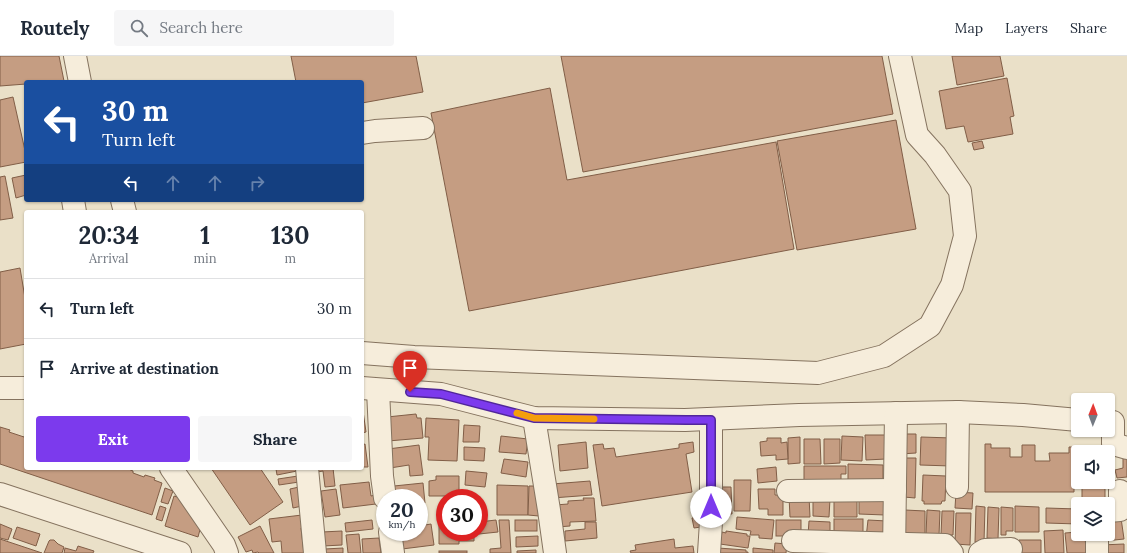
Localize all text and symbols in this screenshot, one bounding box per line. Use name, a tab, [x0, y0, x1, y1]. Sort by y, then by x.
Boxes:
search box	[114, 10, 394, 46]
text: Routely	[20, 16, 90, 40]
icon: search	[128, 17, 150, 39]
text: Search here	[160, 18, 243, 37]
text: Map	[955, 19, 983, 37]
text: Layers	[1005, 19, 1048, 37]
text: Share	[1070, 19, 1107, 37]
text: 30 m	[102, 93, 169, 129]
icon: left	[36, 96, 88, 148]
text: Turn left	[102, 128, 175, 151]
icon: left	[120, 172, 142, 194]
icon: ahead	[162, 172, 184, 194]
icon: ahead	[204, 172, 226, 194]
icon: right	[246, 172, 268, 194]
text: 20:34	[78, 220, 139, 251]
text: 1	[200, 220, 210, 251]
text: 130	[271, 220, 310, 251]
text: Arrival	[89, 250, 129, 267]
text: min	[194, 250, 217, 267]
text: m	[285, 250, 296, 267]
icon: left	[36, 298, 58, 320]
text: Turn left	[70, 299, 134, 318]
text: 30 m	[317, 299, 352, 318]
pin	[393, 351, 427, 392]
icon: arrive	[399, 357, 421, 379]
icon: arrive	[36, 358, 58, 380]
text: Arrive at destination	[70, 359, 219, 378]
text: 100 m	[311, 359, 352, 378]
north arrow	[1071, 393, 1115, 437]
map controls	[1071, 393, 1115, 541]
button: Exit	[36, 416, 190, 462]
button: Share	[198, 416, 352, 462]
button: sound	[1071, 445, 1115, 489]
position arrow	[690, 486, 732, 528]
speed limit sign: 30	[436, 489, 488, 541]
text: 20	[390, 497, 414, 522]
button: layers	[1071, 497, 1115, 541]
text: km/h	[388, 518, 416, 531]

